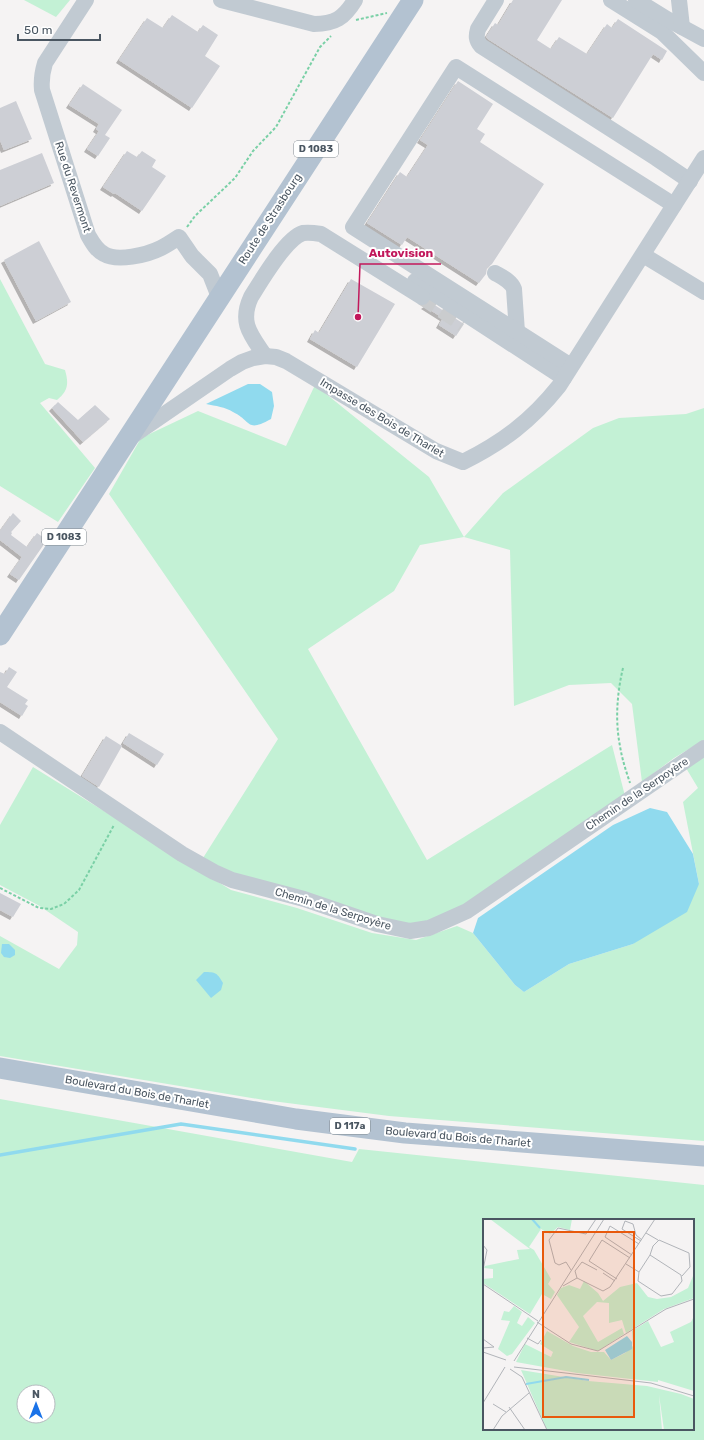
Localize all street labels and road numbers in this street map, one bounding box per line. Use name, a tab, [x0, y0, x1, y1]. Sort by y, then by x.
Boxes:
street label: Rue du Revermont	[52, 140, 94, 235]
road number: D 1083	[294, 141, 338, 157]
street label: Route de Strasbourg	[236, 171, 304, 267]
street label: Impasse des Bois de Tharlet	[318, 376, 447, 461]
road number: D 1083	[42, 529, 86, 545]
street label: Chemin de la Serpoyère	[583, 755, 691, 833]
street label: Chemin de la Serpoyère	[273, 885, 393, 933]
street label: Boulevard du Bois de Tharlet	[64, 1073, 211, 1111]
road number: D 117a	[330, 1118, 370, 1134]
street label: Boulevard du Bois de Tharlet	[385, 1124, 532, 1150]

